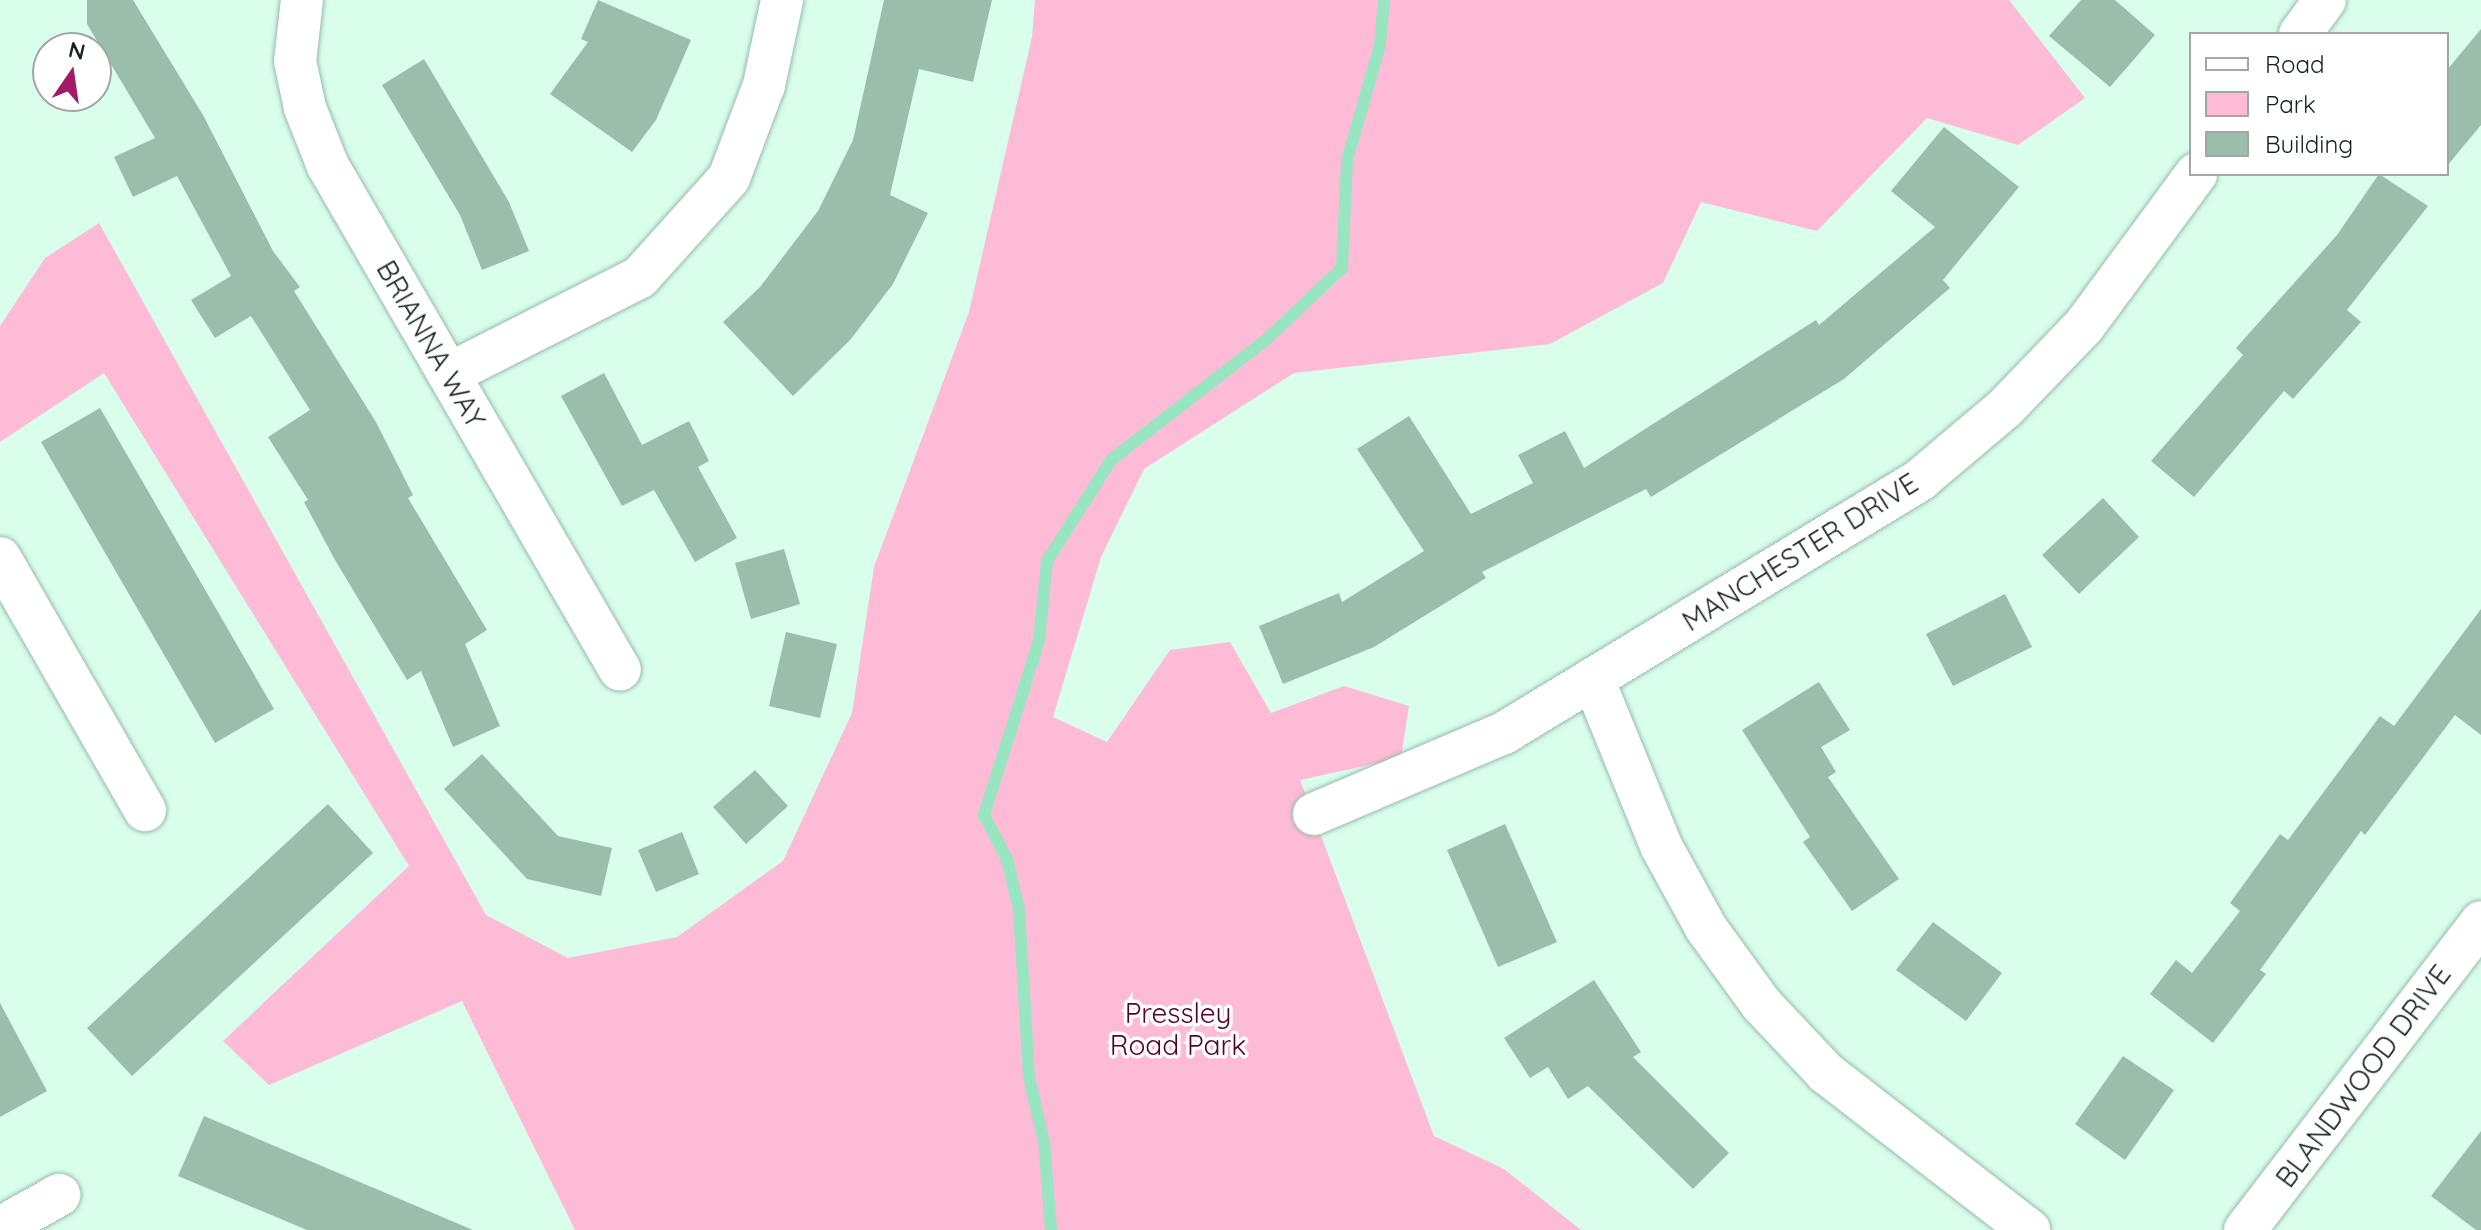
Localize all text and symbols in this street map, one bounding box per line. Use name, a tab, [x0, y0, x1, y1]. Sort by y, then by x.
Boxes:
north arrow	[32, 32, 112, 112]
legend	[2189, 32, 2449, 176]
text: N	[66, 35, 88, 66]
text: Road	[2265, 49, 2325, 79]
text: Park	[2265, 89, 2316, 119]
text: Building	[2265, 129, 2353, 159]
street label: BRIANNA WAY	[370, 254, 492, 434]
street label: MANCHESTER DRIVE	[1676, 466, 1924, 638]
street label: BLANDWOOD DRIVE	[2268, 958, 2458, 1194]
park label: Pressley Road Park	[1110, 996, 1246, 1062]

